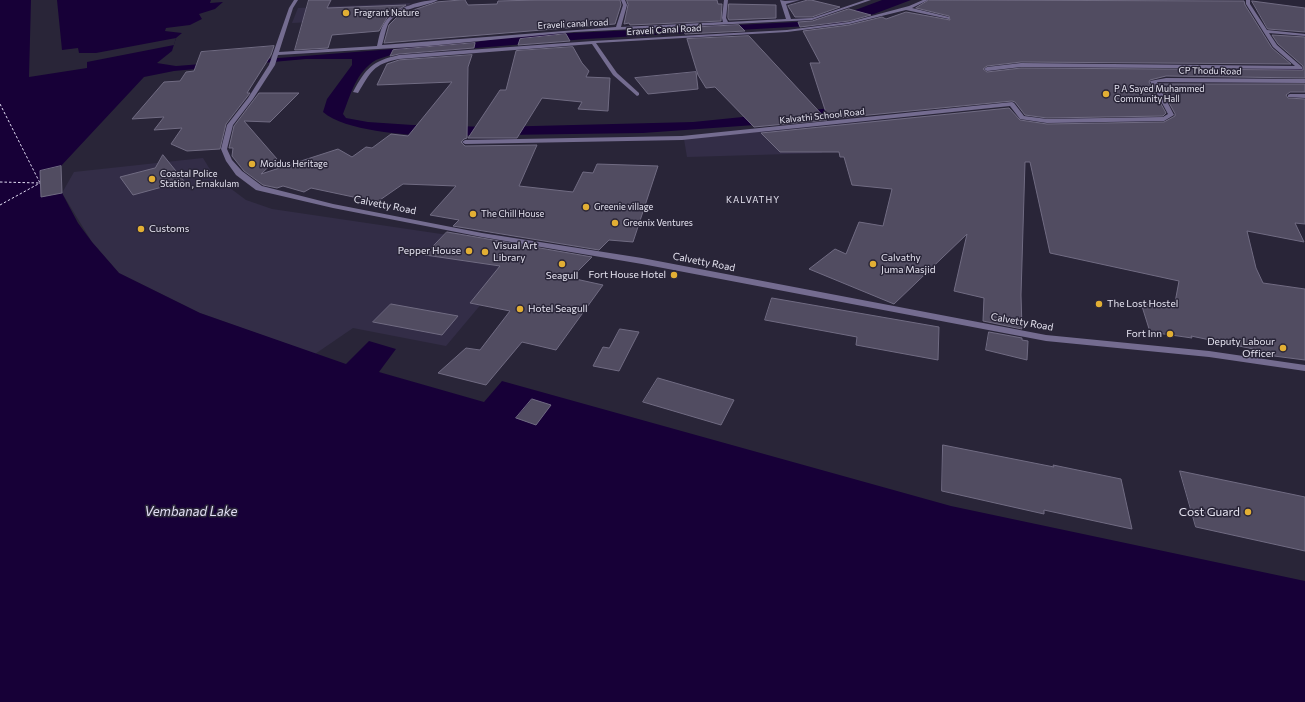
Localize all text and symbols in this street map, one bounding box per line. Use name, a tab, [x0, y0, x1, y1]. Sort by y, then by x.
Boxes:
marker: Fragrant Nature	[341, 8, 351, 18]
place label: Fragrant Nature	[354, 8, 419, 18]
street label: Eraveli canal road	[537, 17, 609, 31]
street label: Eraveli Canal Road	[626, 23, 702, 37]
street label: CP Thodu Road	[1179, 65, 1241, 77]
place label: P A Sayed Muhammed Community Hall	[1114, 84, 1204, 105]
marker: P A Sayed Muhammed Community Hall	[1101, 89, 1111, 99]
street label: Kalvathi School Road	[779, 106, 865, 126]
marker: Moidus Heritage	[247, 159, 257, 169]
place label: Moidus Heritage	[260, 159, 328, 169]
place label: Coastal Police Station , Ernakulam	[160, 169, 239, 190]
marker: Coastal Police Station , Ernakulam	[147, 174, 157, 184]
street label: Calvetty Road	[353, 193, 417, 217]
district label: KALVATHY	[726, 195, 780, 205]
marker: Greenie village	[581, 202, 591, 212]
place label: Greenie village	[594, 202, 653, 212]
marker: The Chill House	[468, 209, 478, 219]
place label: The Chill House	[481, 209, 544, 219]
marker: Greenix Ventures	[610, 218, 620, 228]
place label: Greenix Ventures	[623, 218, 693, 228]
place label: Customs	[149, 223, 189, 235]
marker: Customs	[136, 224, 146, 234]
place label: Visual Art Library	[493, 240, 537, 264]
place label: Pepper House	[398, 245, 461, 257]
marker: Pepper House	[464, 246, 474, 256]
marker: Visual Art Library	[480, 247, 490, 257]
street label: Calvetty Road	[672, 250, 736, 274]
place label: Calvathy Juma Masjid	[881, 252, 936, 276]
marker: Seagull	[557, 259, 567, 269]
marker: Calvathy Juma Masjid	[868, 259, 878, 269]
place label: Fort House Hotel	[588, 269, 666, 281]
place label: Seagull	[546, 270, 578, 282]
marker: Fort House Hotel	[669, 270, 679, 280]
place label: The Lost Hostel	[1107, 298, 1178, 310]
marker: The Lost Hostel	[1094, 299, 1104, 309]
place label: Hotel Seagull	[528, 303, 588, 315]
marker: Hotel Seagull	[515, 304, 525, 314]
street label: Calvetty Road	[990, 311, 1054, 333]
place label: Fort Inn	[1126, 328, 1162, 340]
marker: Fort Inn	[1165, 329, 1175, 339]
place label: Deputy Labour Officer	[1207, 336, 1275, 360]
marker: Deputy Labour Officer	[1278, 343, 1288, 353]
water label: Vembanad Lake	[145, 504, 237, 520]
place label: Cost Guard	[1179, 505, 1240, 519]
marker: Cost Guard	[1243, 507, 1253, 517]

